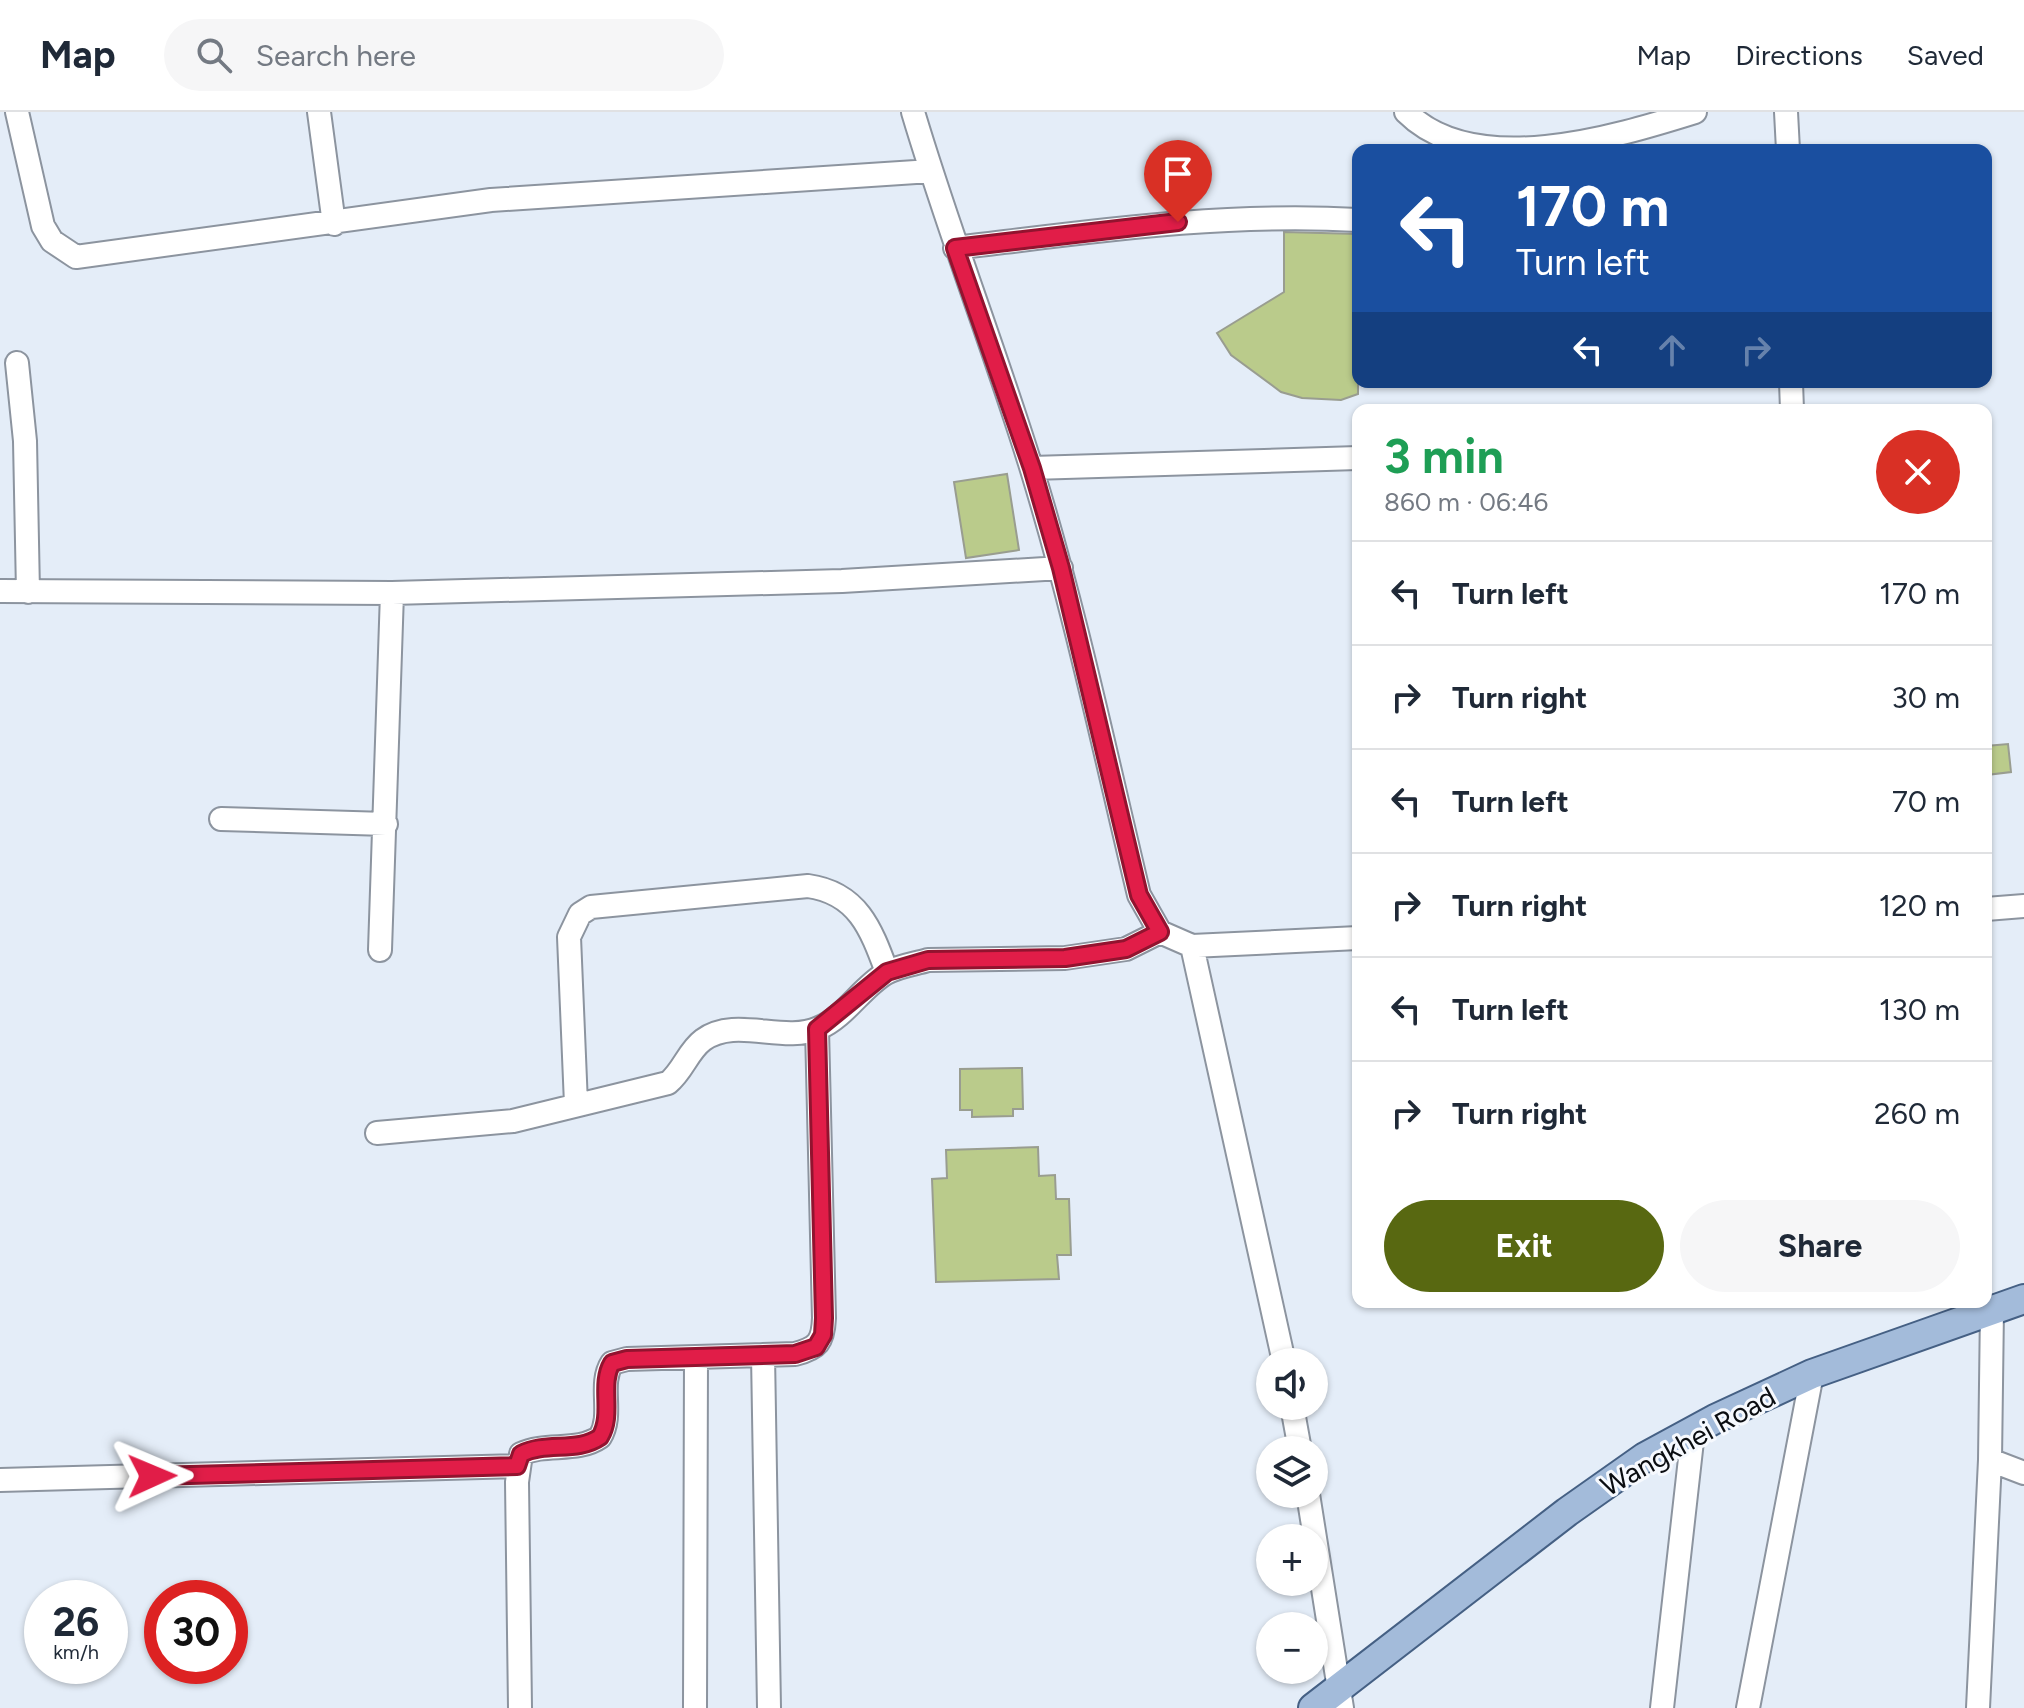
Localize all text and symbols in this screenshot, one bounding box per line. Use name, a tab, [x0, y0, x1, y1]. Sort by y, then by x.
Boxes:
search box	[164, 19, 724, 91]
text: Map	[40, 32, 116, 78]
icon: search	[192, 33, 236, 77]
text: Search here	[256, 37, 416, 74]
text: Map	[1637, 38, 1691, 72]
text: Directions	[1735, 38, 1863, 72]
text: Saved	[1907, 38, 1984, 72]
pin	[1144, 140, 1212, 222]
icon: arrive	[1156, 152, 1200, 196]
text: 170 m	[1516, 173, 1669, 240]
icon: left	[1384, 176, 1488, 280]
text: Turn left	[1516, 241, 1650, 284]
icon: left	[1566, 328, 1610, 372]
icon: ahead	[1650, 328, 1694, 372]
icon: right	[1734, 328, 1778, 372]
text: 3 min	[1384, 427, 1504, 485]
button: close	[1876, 430, 1960, 514]
text: 860 m · 06:46	[1384, 486, 1548, 518]
icon: left	[1384, 571, 1428, 615]
text: Turn left	[1452, 575, 1569, 612]
text: 170 m	[1879, 575, 1960, 612]
icon: right	[1384, 675, 1428, 719]
text: Turn right	[1452, 679, 1587, 716]
text: 30 m	[1892, 679, 1960, 716]
icon: left	[1384, 779, 1428, 823]
text: Turn left	[1452, 783, 1569, 820]
text: 70 m	[1892, 783, 1960, 820]
icon: right	[1384, 883, 1428, 927]
text: Turn right	[1452, 887, 1587, 924]
text: 120 m	[1879, 887, 1960, 924]
icon: left	[1384, 987, 1428, 1031]
text: Turn left	[1452, 991, 1569, 1028]
text: 130 m	[1879, 991, 1960, 1028]
icon: right	[1384, 1091, 1428, 1135]
text: Turn right	[1452, 1095, 1587, 1132]
text: 260 m	[1874, 1095, 1960, 1132]
button: Exit	[1384, 1200, 1664, 1292]
button: Share	[1680, 1200, 1960, 1292]
map controls	[1256, 1348, 1328, 1684]
button: sound	[1256, 1348, 1328, 1420]
street label: Wangkhei Road	[1595, 1379, 1781, 1503]
position arrow	[110, 1434, 194, 1518]
button: layers	[1256, 1436, 1328, 1508]
button: +	[1256, 1524, 1328, 1596]
speed limit sign: 30	[144, 1580, 248, 1684]
text: 26	[53, 1598, 99, 1646]
button: −	[1256, 1612, 1328, 1684]
text: km/h	[53, 1640, 99, 1664]

